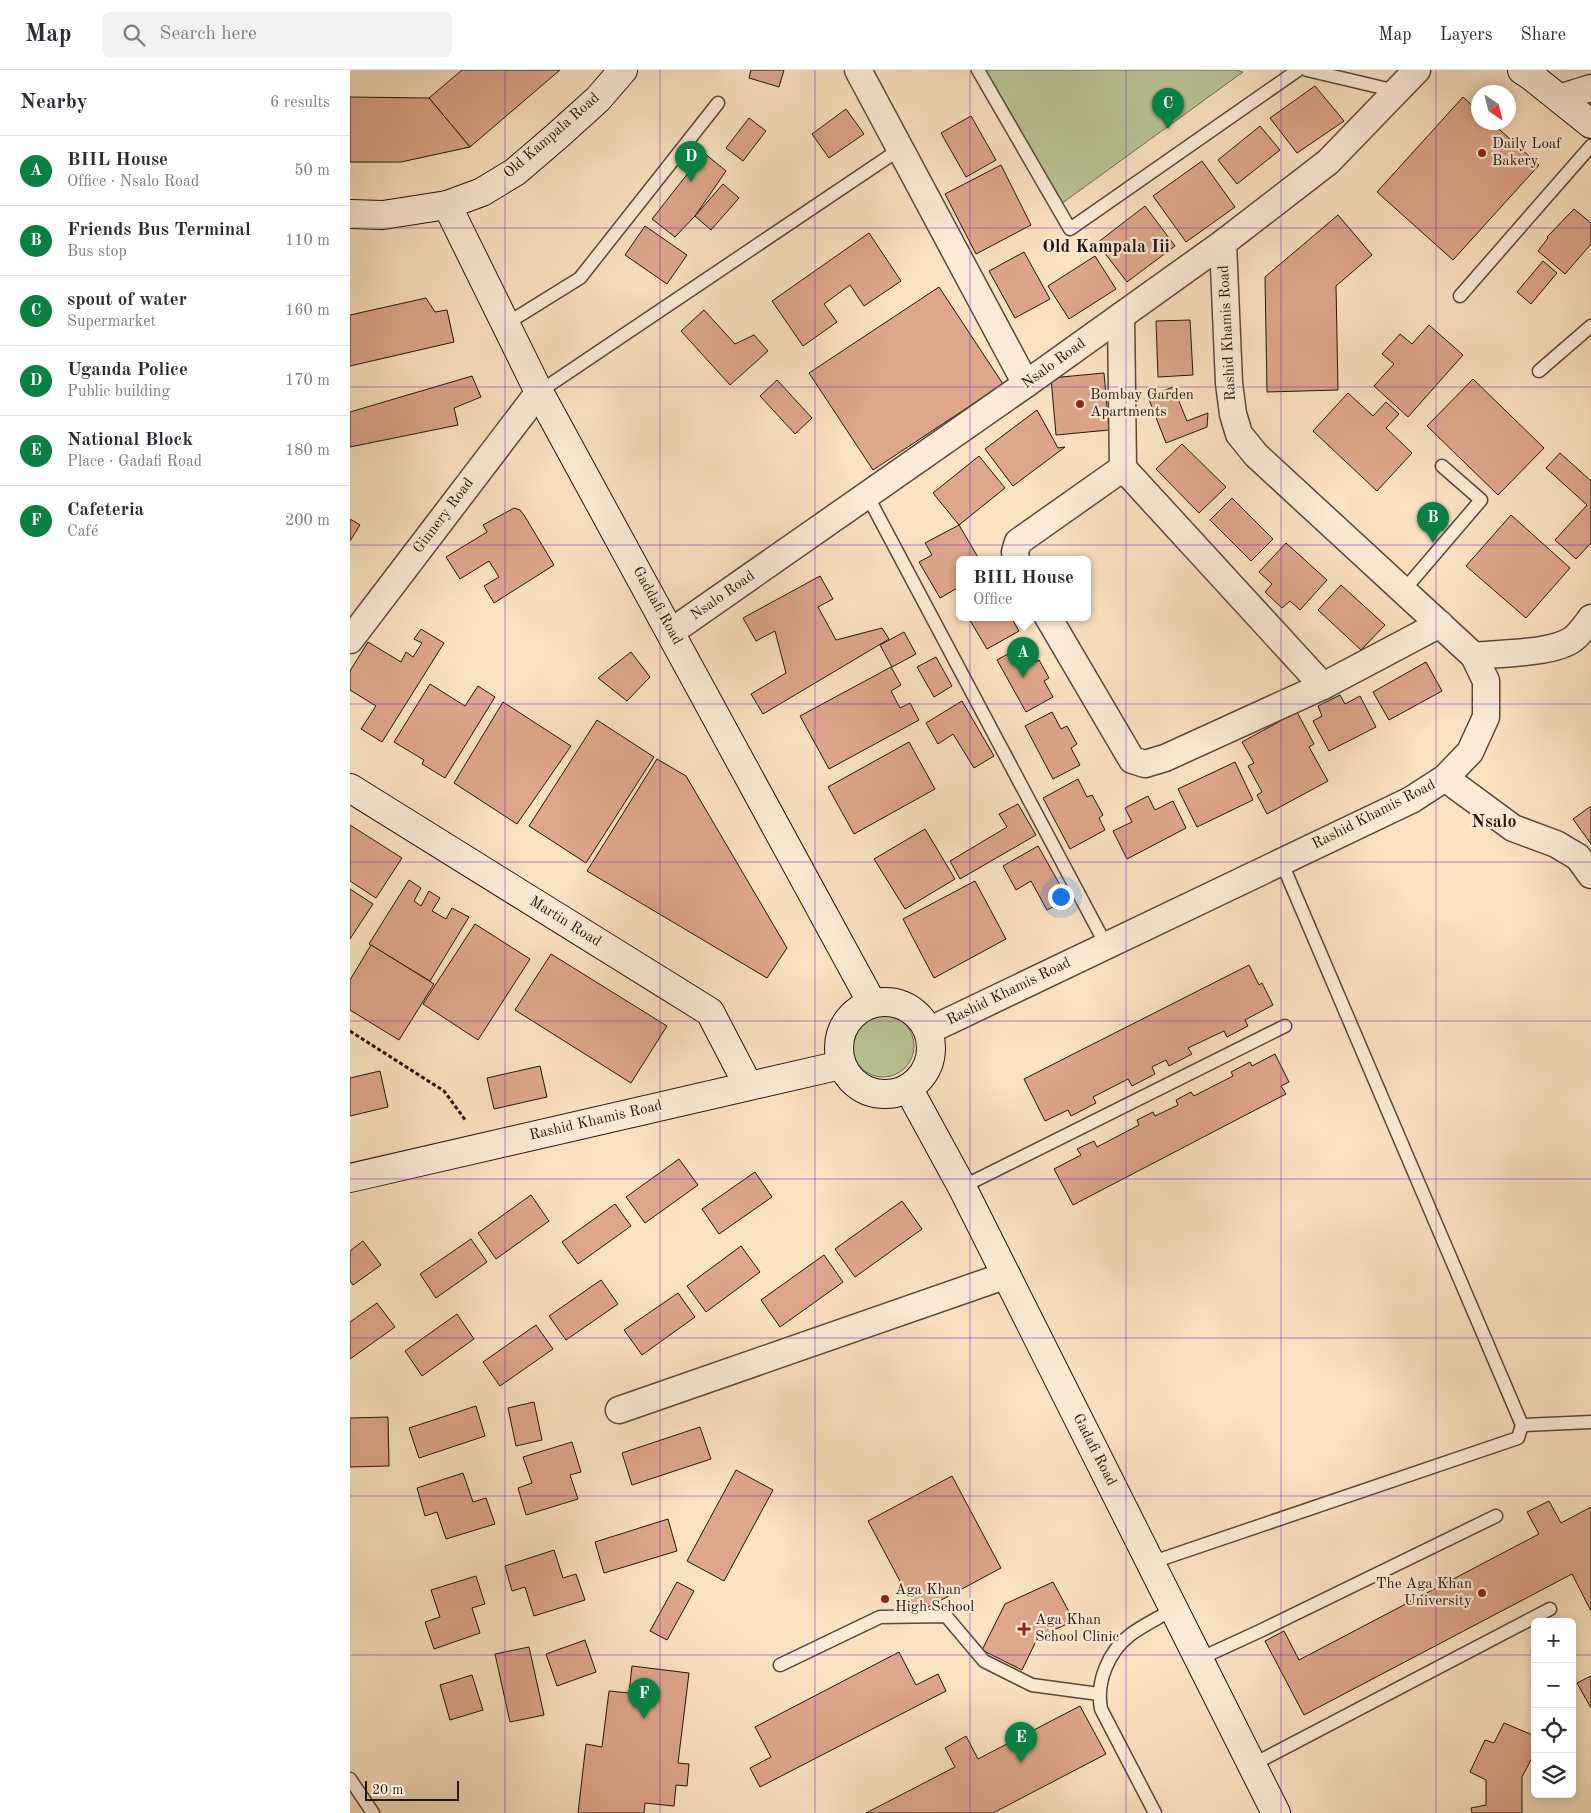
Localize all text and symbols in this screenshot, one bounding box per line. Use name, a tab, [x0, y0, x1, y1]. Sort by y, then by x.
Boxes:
search box	[102, 12, 452, 57]
icon: search	[120, 21, 148, 49]
text: Map	[25, 23, 72, 47]
text: Search here	[160, 25, 257, 44]
text: Map	[1378, 26, 1412, 44]
text: Layers	[1440, 26, 1492, 44]
text: Share	[1520, 26, 1566, 44]
north arrow	[1471, 85, 1516, 130]
pin: C	[1152, 88, 1184, 129]
street label: Old Kampala Road	[501, 90, 603, 182]
text: Nearby	[20, 92, 88, 113]
text: 6 results	[270, 95, 330, 111]
place label: Daily Loaf Bakery	[1492, 137, 1562, 169]
pin: D	[675, 141, 707, 182]
marker: Daily Loaf Bakery	[1476, 147, 1488, 159]
text: BIIL House	[67, 151, 168, 170]
text: A	[30, 163, 42, 179]
text: 50 m	[294, 163, 330, 179]
text: Office · Nsalo Road	[67, 174, 199, 190]
text: Friends Bus Terminal	[67, 221, 251, 240]
text: B	[30, 233, 42, 249]
text: 110 m	[285, 233, 330, 249]
district label: Old Kampala Iii	[1042, 238, 1170, 256]
text: Bus stop	[67, 244, 127, 260]
street label: Rashid Khamis Road	[1217, 265, 1239, 401]
text: spout of water	[67, 291, 187, 310]
text: C	[31, 303, 41, 319]
text: 160 m	[285, 303, 330, 319]
text: Supermarket	[67, 314, 156, 330]
street label: Nsalo Road	[1019, 336, 1089, 392]
text: Uganda Police	[67, 361, 188, 380]
text: D	[30, 373, 42, 389]
text: 170 m	[285, 373, 330, 389]
text: Public building	[67, 384, 170, 400]
place label: Bombay Garden Apartments	[1090, 388, 1194, 420]
marker: Bombay Garden Apartments	[1074, 398, 1086, 410]
text: National Block	[67, 431, 193, 450]
text: E	[30, 443, 42, 459]
text: 180 m	[285, 443, 330, 459]
text: Place · Gadafi Road	[67, 454, 202, 470]
street label: Ginnery Road	[411, 476, 477, 556]
text: Cafeteria	[67, 501, 144, 520]
pin: B	[1417, 502, 1449, 543]
text: F	[31, 513, 41, 529]
text: 200 m	[285, 513, 330, 529]
text: Café	[67, 524, 98, 540]
popup	[956, 556, 1091, 621]
street label: Gaddafi Road	[629, 564, 685, 648]
street label: Nsalo Road	[688, 568, 758, 624]
text: BIIL House	[973, 569, 1074, 588]
text: Office	[973, 592, 1012, 608]
pin: A	[1007, 637, 1039, 678]
street label: Rashid Khamis Road	[1310, 777, 1438, 853]
district label: Nsalo	[1471, 813, 1517, 831]
your location	[1048, 884, 1074, 910]
street label: Martin Road	[527, 894, 604, 950]
street label: Rashid Khamis Road	[945, 955, 1074, 1029]
street label: Rashid Khamis Road	[528, 1098, 664, 1144]
street label: Gadafi Road	[1069, 1411, 1119, 1489]
place label: The Aga Khan University	[1376, 1577, 1472, 1609]
place label: Aga Khan High School	[895, 1583, 974, 1615]
marker: The Aga Khan University	[1476, 1587, 1488, 1599]
marker: Aga Khan High School	[879, 1593, 891, 1605]
place label: Aga Khan School Clinic	[1035, 1613, 1119, 1645]
map controls	[1531, 1618, 1576, 1798]
button: +	[1531, 1618, 1576, 1663]
marker: Aga Khan School Clinic	[1017, 1622, 1031, 1636]
button: −	[1531, 1663, 1576, 1708]
pin: F	[628, 1678, 660, 1719]
button: locate	[1531, 1708, 1576, 1753]
pin: E	[1005, 1722, 1037, 1763]
button: layers	[1531, 1753, 1576, 1798]
scale bar	[365, 1778, 459, 1801]
text: 20 m	[372, 1783, 403, 1797]

